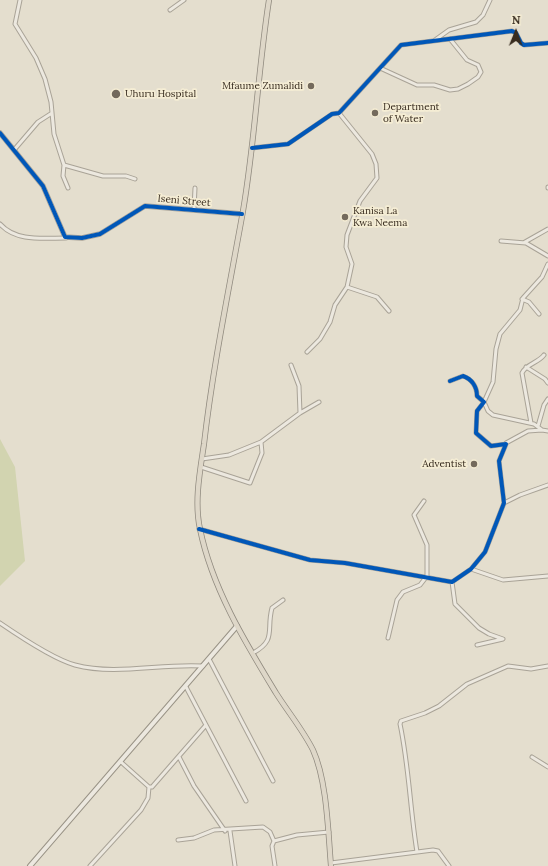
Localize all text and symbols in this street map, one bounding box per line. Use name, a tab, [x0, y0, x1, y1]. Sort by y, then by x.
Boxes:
north arrow	[496, 12, 536, 52]
text: N	[512, 13, 521, 27]
place label: Mfaume Zumalidi	[222, 80, 303, 92]
marker: Mfaume Zumalidi	[306, 81, 316, 91]
marker: Uhuru Hospital	[110, 88, 122, 100]
place label: Uhuru Hospital	[125, 88, 196, 100]
place label: Department of Water	[383, 101, 439, 124]
marker: Department of Water	[370, 108, 380, 118]
street label: Iseni Street	[157, 193, 211, 209]
place label: Kanisa La Kwa Neema	[353, 205, 407, 228]
marker: Kanisa La Kwa Neema	[340, 212, 350, 222]
place label: Adventist	[422, 458, 466, 470]
marker: Adventist	[469, 459, 479, 469]

